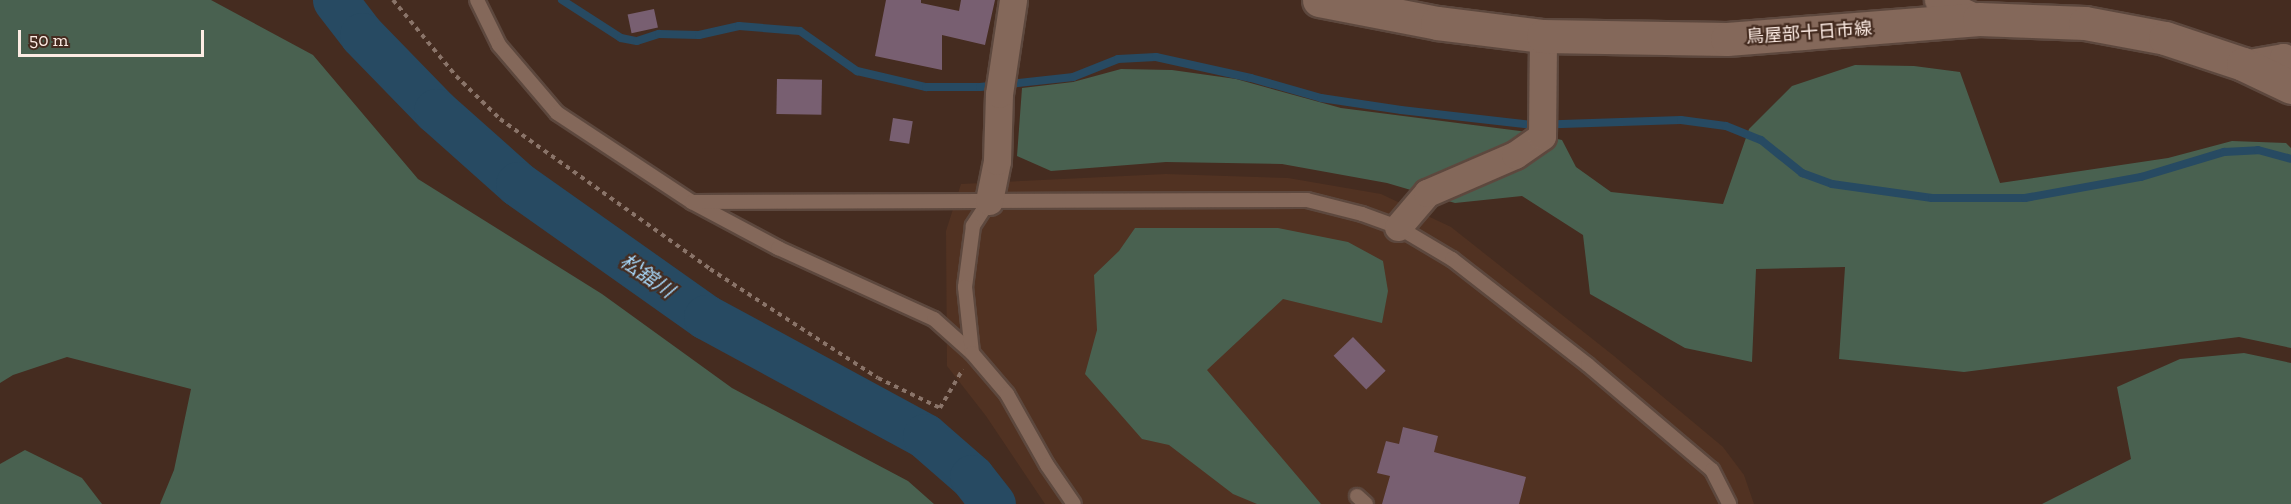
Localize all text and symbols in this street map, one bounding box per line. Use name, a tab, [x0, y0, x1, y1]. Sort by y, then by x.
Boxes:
scale bar	[21, 18, 207, 56]
street label: 鳥屋部十日市線	[1745, 18, 1873, 48]
text: 50 m	[29, 29, 68, 51]
water label: 松舘川	[616, 249, 678, 303]

